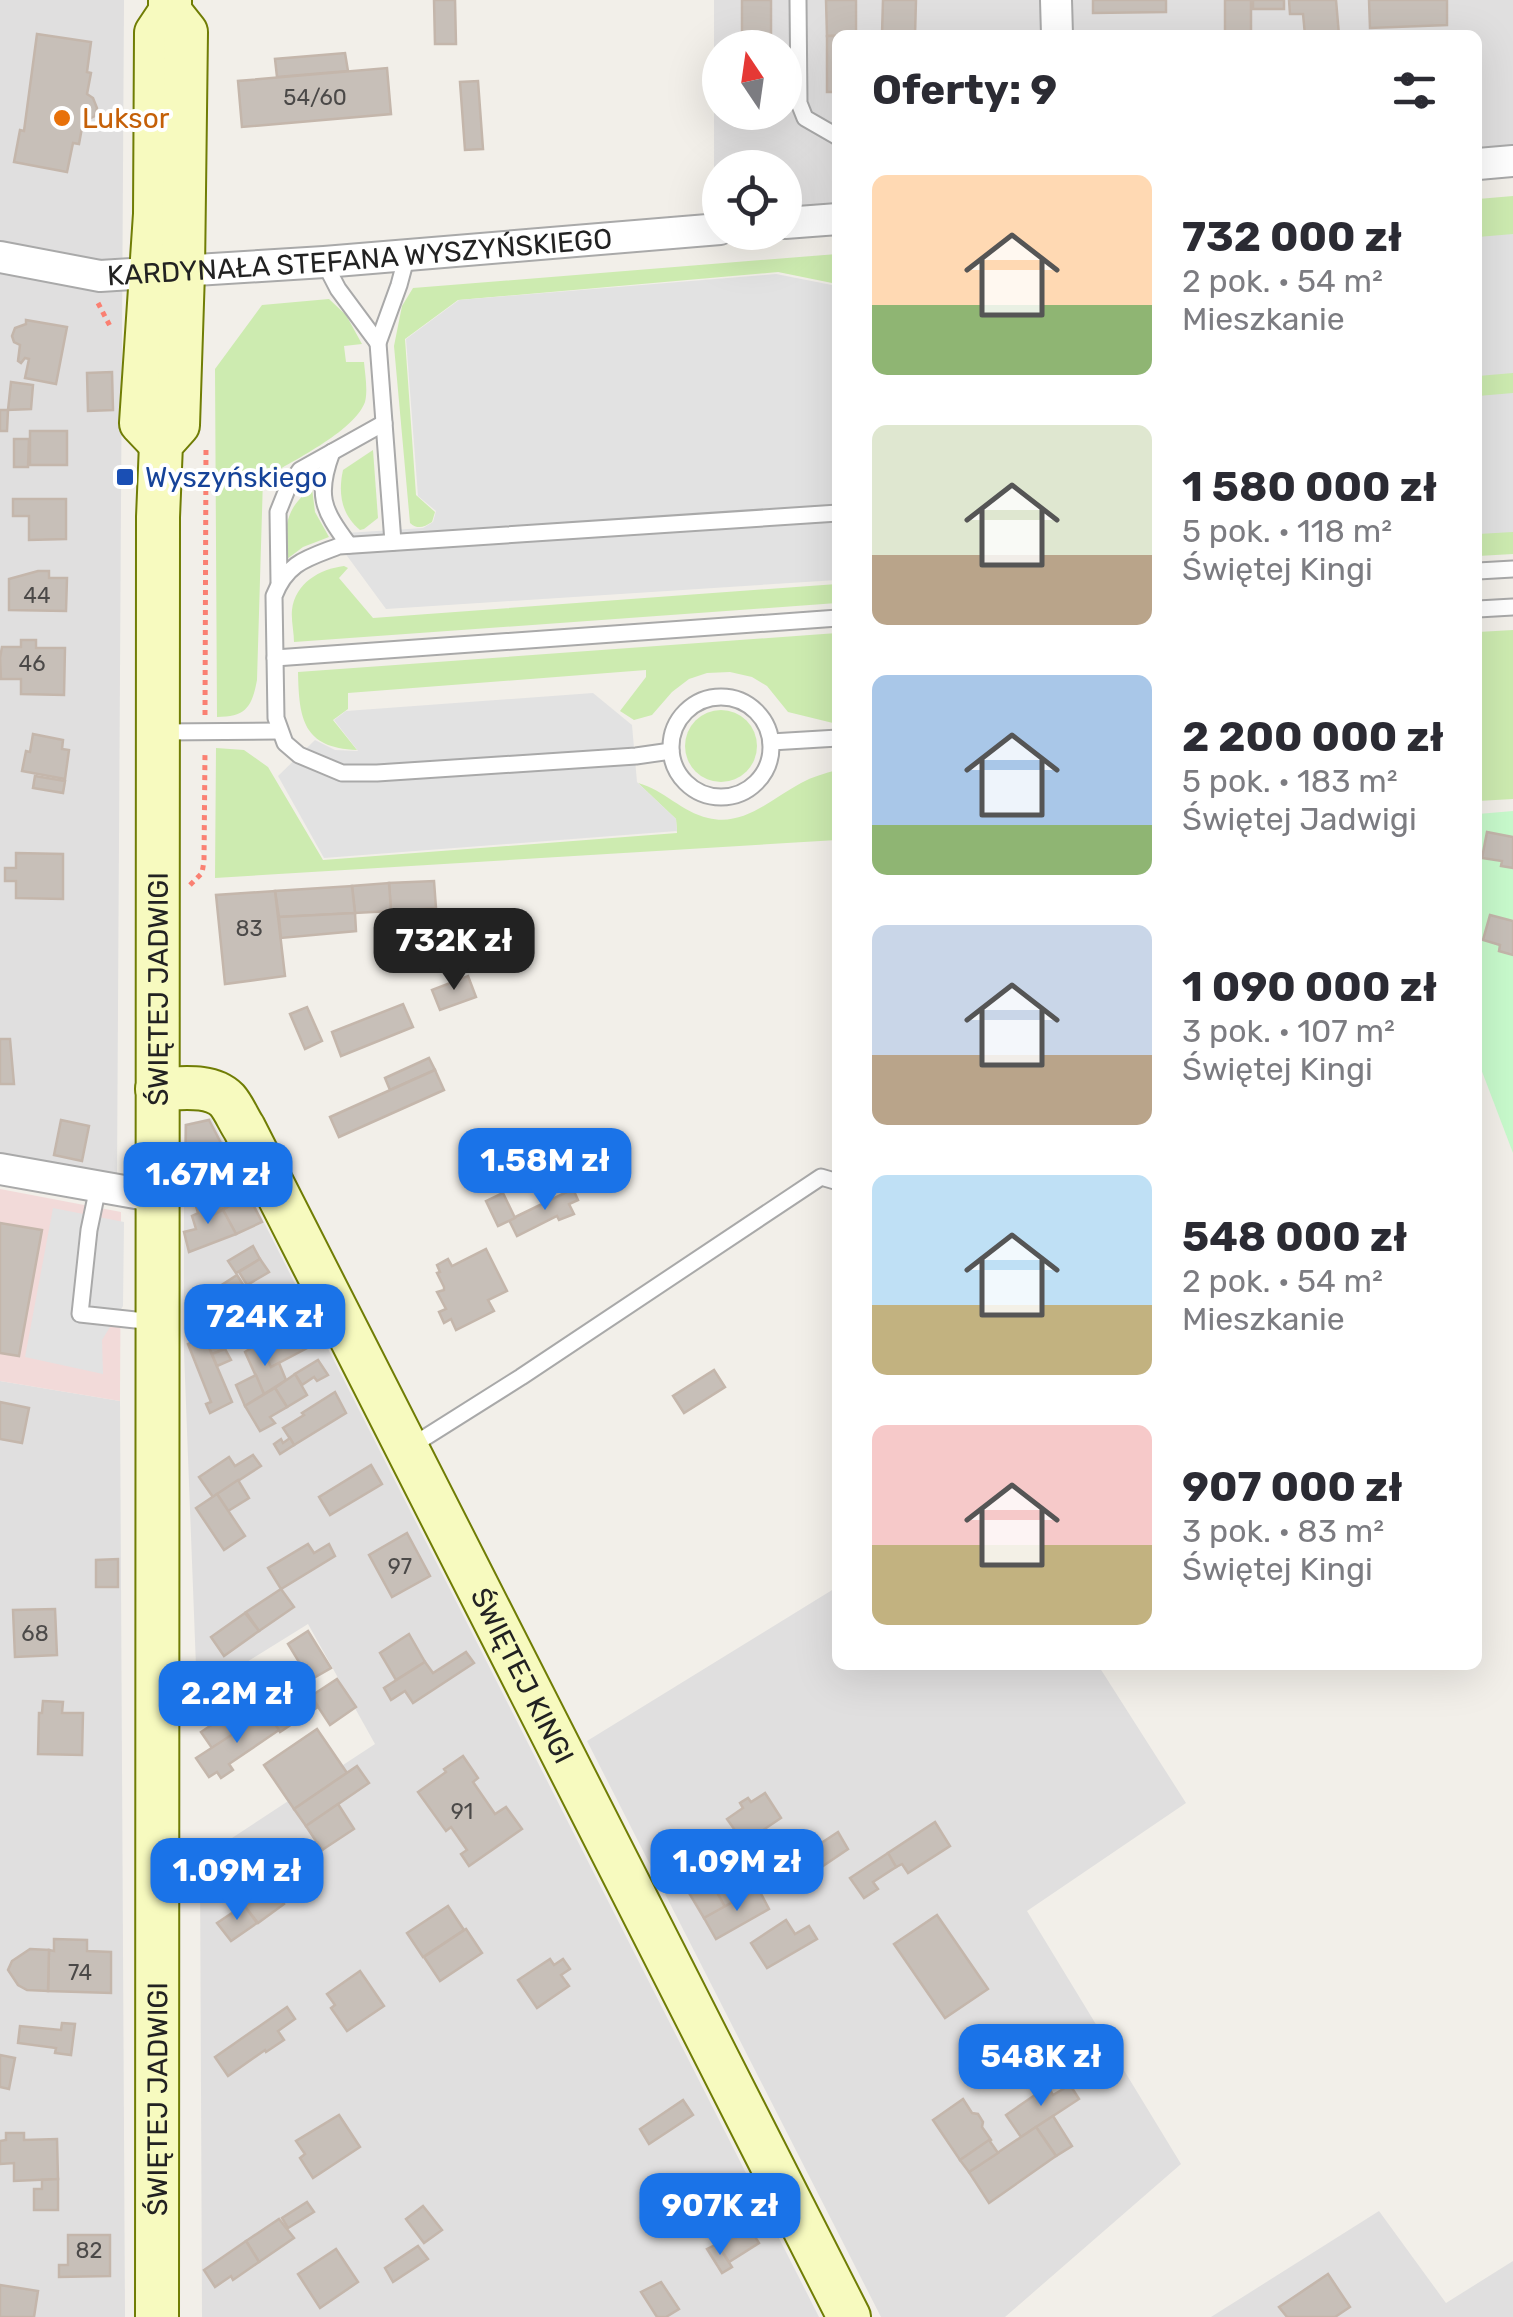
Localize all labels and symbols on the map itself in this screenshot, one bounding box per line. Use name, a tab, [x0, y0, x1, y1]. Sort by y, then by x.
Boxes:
north arrow	[702, 30, 802, 130]
house number: 54/60	[283, 84, 347, 111]
place label: Luksor	[82, 102, 170, 135]
marker: Luksor	[51, 107, 73, 129]
street label: KARDYNAŁA STEFANA WYSZYŃSKIEGO	[106, 222, 613, 292]
place label: Wyszyńskiego	[145, 461, 327, 494]
marker: Wyszyńskiego	[114, 466, 136, 488]
house number: 44	[23, 582, 51, 609]
house number: 46	[19, 650, 45, 677]
street label: ŚWIĘTEJ JADWIGI	[141, 872, 174, 1106]
pin: 732K zł	[362, 908, 546, 993]
house number: 83	[235, 915, 263, 942]
pin: 1.58M zł	[442, 1128, 648, 1213]
pin: 1.67M zł	[105, 1142, 311, 1227]
pin: 724K zł	[173, 1284, 357, 1369]
house number: 97	[388, 1553, 412, 1580]
street label: ŚWIĘTEJ KINGI	[464, 1582, 581, 1769]
house number: 68	[21, 1620, 49, 1647]
pin: 2.2M zł	[145, 1661, 329, 1746]
house number: 91	[451, 1798, 473, 1825]
pin: 1.09M zł	[634, 1829, 840, 1914]
pin: 1.09M zł	[134, 1838, 340, 1923]
house number: 74	[68, 1959, 92, 1986]
street label: ŚWIĘTEJ JADWIGI	[141, 1982, 174, 2216]
pin: 548K zł	[949, 2024, 1133, 2109]
pin: 907K zł	[628, 2173, 812, 2258]
house number: 82	[76, 2237, 102, 2264]

